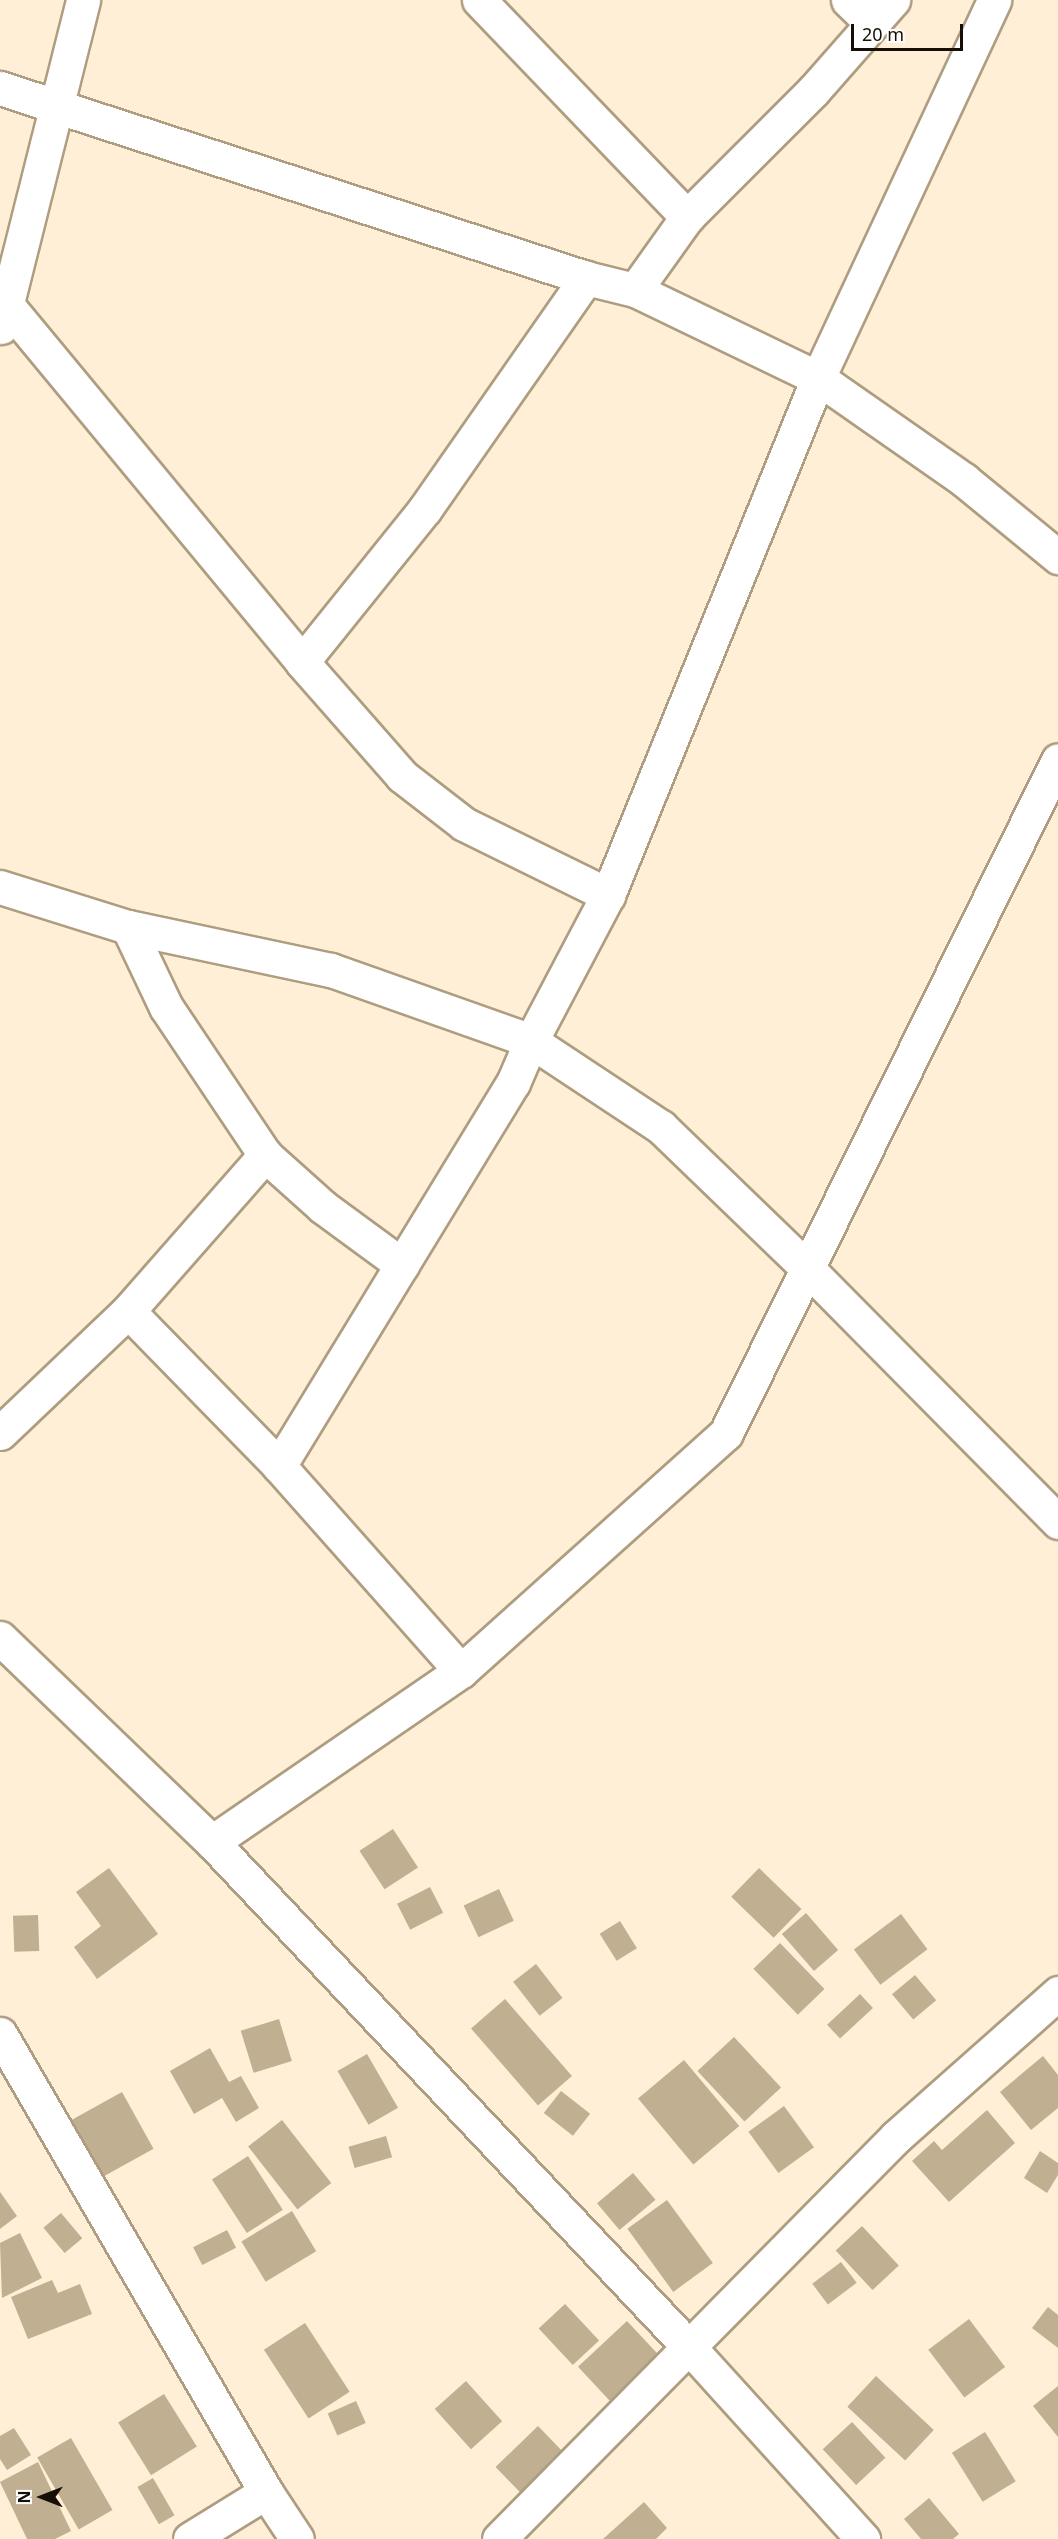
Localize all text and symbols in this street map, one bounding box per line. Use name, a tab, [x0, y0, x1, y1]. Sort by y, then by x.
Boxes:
scale bar	[854, 12, 966, 50]
text: 20 m	[862, 22, 904, 46]
north arrow	[12, 2467, 72, 2527]
text: N	[13, 2491, 35, 2504]

